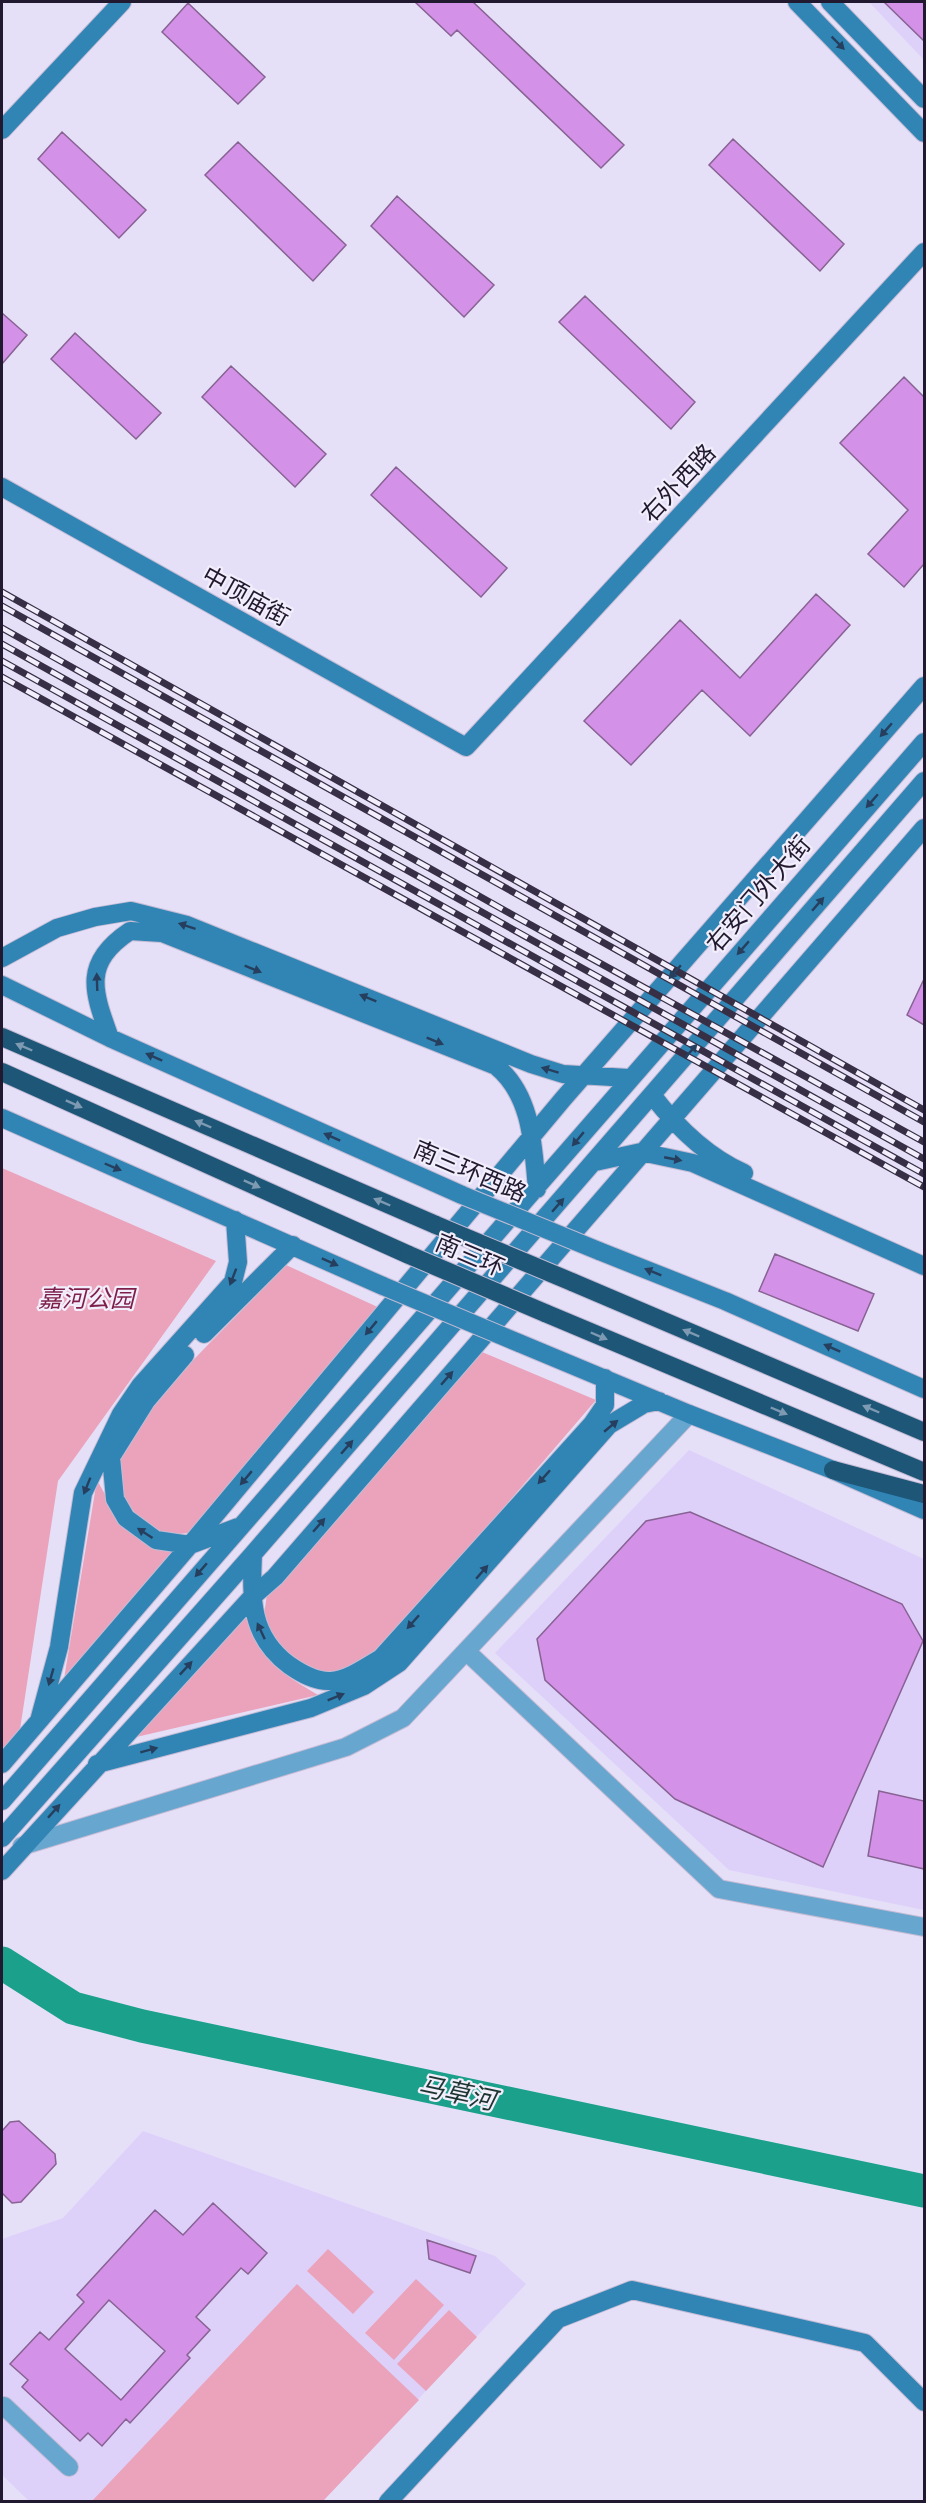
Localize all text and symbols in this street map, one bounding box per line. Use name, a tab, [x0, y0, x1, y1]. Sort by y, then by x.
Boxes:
one-way arrow	[831, 36, 845, 51]
street label: 右外西路	[635, 438, 721, 528]
street label: 中顶庙街	[197, 560, 295, 632]
one-way arrow	[880, 722, 893, 737]
one-way arrow	[865, 794, 879, 809]
street label: 右安门外大街	[700, 830, 816, 958]
one-way arrow	[811, 897, 824, 912]
one-way arrow	[178, 920, 196, 930]
one-way arrow	[737, 940, 750, 955]
one-way arrow	[245, 964, 263, 974]
one-way arrow	[669, 964, 682, 979]
one-way arrow	[92, 972, 101, 991]
one-way arrow	[359, 993, 377, 1003]
one-way arrow	[426, 1037, 444, 1047]
one-way arrow	[16, 1042, 33, 1051]
one-way arrow	[684, 1044, 697, 1059]
one-way arrow	[146, 1053, 163, 1062]
one-way arrow	[541, 1065, 559, 1074]
one-way arrow	[65, 1100, 83, 1110]
one-way arrow	[194, 1119, 212, 1129]
one-way arrow	[571, 1131, 584, 1147]
one-way arrow	[323, 1132, 341, 1142]
street label: 南三环西路	[409, 1134, 531, 1208]
one-way arrow	[664, 1155, 683, 1164]
one-way arrow	[104, 1162, 122, 1172]
one-way arrow	[243, 1180, 260, 1189]
one-way arrow	[373, 1197, 391, 1207]
one-way arrow	[551, 1197, 564, 1213]
street label: 南三环	[431, 1228, 509, 1282]
one-way arrow	[322, 1257, 340, 1267]
one-way arrow	[644, 1267, 662, 1276]
one-way arrow	[228, 1268, 237, 1286]
park label: 嘉河公园	[38, 1284, 137, 1313]
one-way arrow	[365, 1320, 378, 1336]
one-way arrow	[682, 1328, 700, 1337]
one-way arrow	[591, 1331, 608, 1340]
one-way arrow	[823, 1343, 841, 1353]
one-way arrow	[440, 1370, 453, 1386]
one-way arrow	[861, 1404, 879, 1414]
one-way arrow	[770, 1407, 788, 1416]
one-way arrow	[603, 1420, 618, 1433]
one-way arrow	[340, 1440, 353, 1455]
one-way arrow	[240, 1470, 253, 1486]
one-way arrow	[537, 1470, 551, 1485]
one-way arrow	[82, 1477, 91, 1495]
one-way arrow	[312, 1518, 325, 1533]
one-way arrow	[137, 1528, 153, 1539]
one-way arrow	[195, 1562, 208, 1578]
one-way arrow	[475, 1565, 488, 1580]
one-way arrow	[407, 1614, 420, 1629]
one-way arrow	[257, 1622, 266, 1639]
one-way arrow	[179, 1660, 193, 1675]
one-way arrow	[46, 1668, 55, 1686]
one-way arrow	[327, 1692, 345, 1701]
one-way arrow	[140, 1745, 158, 1755]
one-way arrow	[47, 1804, 60, 1819]
water label: 马草河	[416, 2069, 503, 2118]

